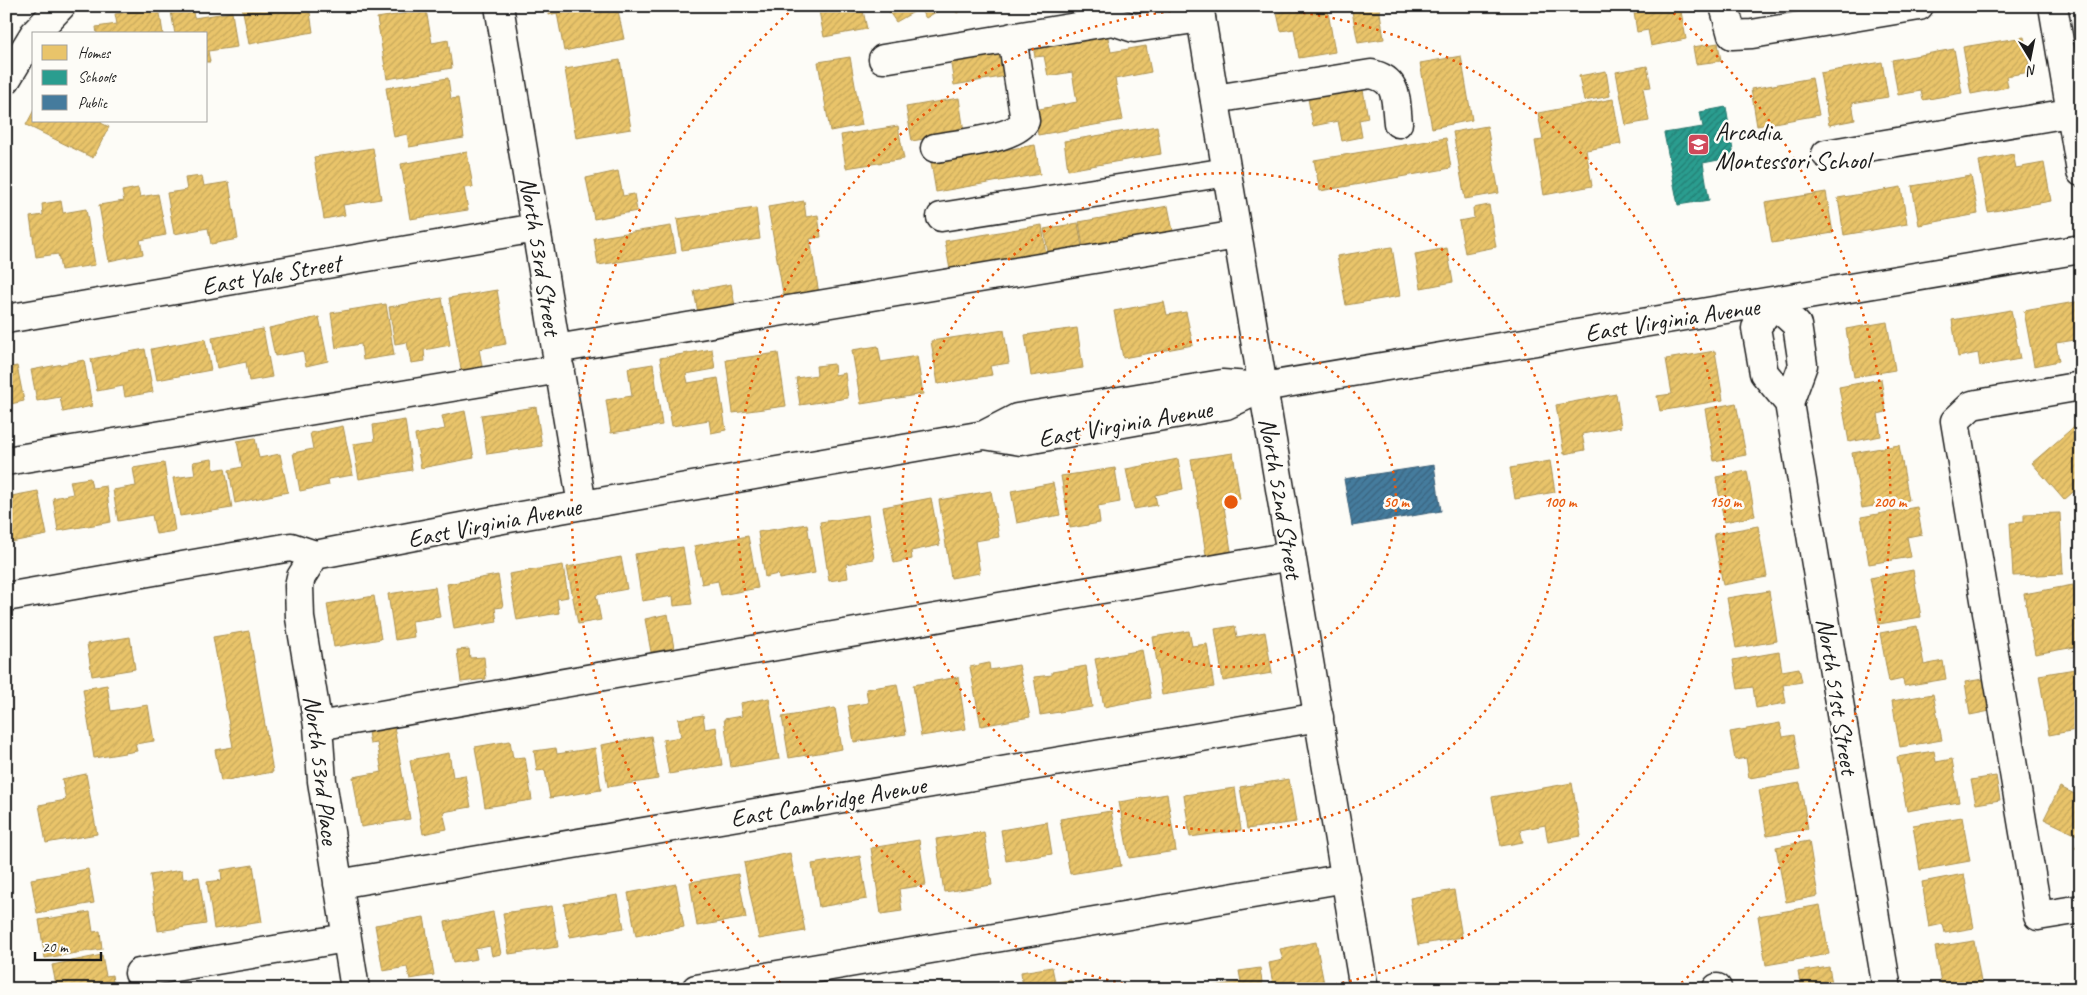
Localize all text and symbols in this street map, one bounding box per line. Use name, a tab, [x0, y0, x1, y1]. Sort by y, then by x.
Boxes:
legend	[32, 32, 208, 122]
north arrow	[2004, 32, 2054, 82]
text: Homes	[78, 44, 112, 63]
text: N	[2024, 61, 2038, 80]
text: Schools	[78, 68, 117, 87]
text: Public	[78, 94, 108, 113]
place label: Arcadia Montessori School	[1715, 116, 1875, 177]
school or university icon: Arcadia Montessori School	[1687, 133, 1711, 157]
street label: North 53rd Street	[512, 175, 569, 340]
street label: East Yale Street	[199, 246, 347, 303]
street label: East Virginia Avenue	[1583, 290, 1763, 350]
street label: East Virginia Avenue	[1036, 393, 1216, 455]
street label: North 52nd Street	[1251, 416, 1310, 584]
street label: East Virginia Avenue	[405, 490, 585, 555]
centre of rings	[1222, 493, 1240, 511]
text: 50 m	[1383, 493, 1410, 512]
text: 100 m	[1544, 493, 1578, 512]
text: 150 m	[1709, 493, 1743, 512]
text: 200 m	[1874, 493, 1908, 512]
street label: North 51st Street	[1809, 616, 1866, 779]
street label: North 53rd Place	[296, 694, 346, 848]
street label: East Cambridge Avenue	[728, 769, 930, 835]
scale bar	[35, 930, 101, 962]
text: 20 m	[42, 938, 69, 957]

